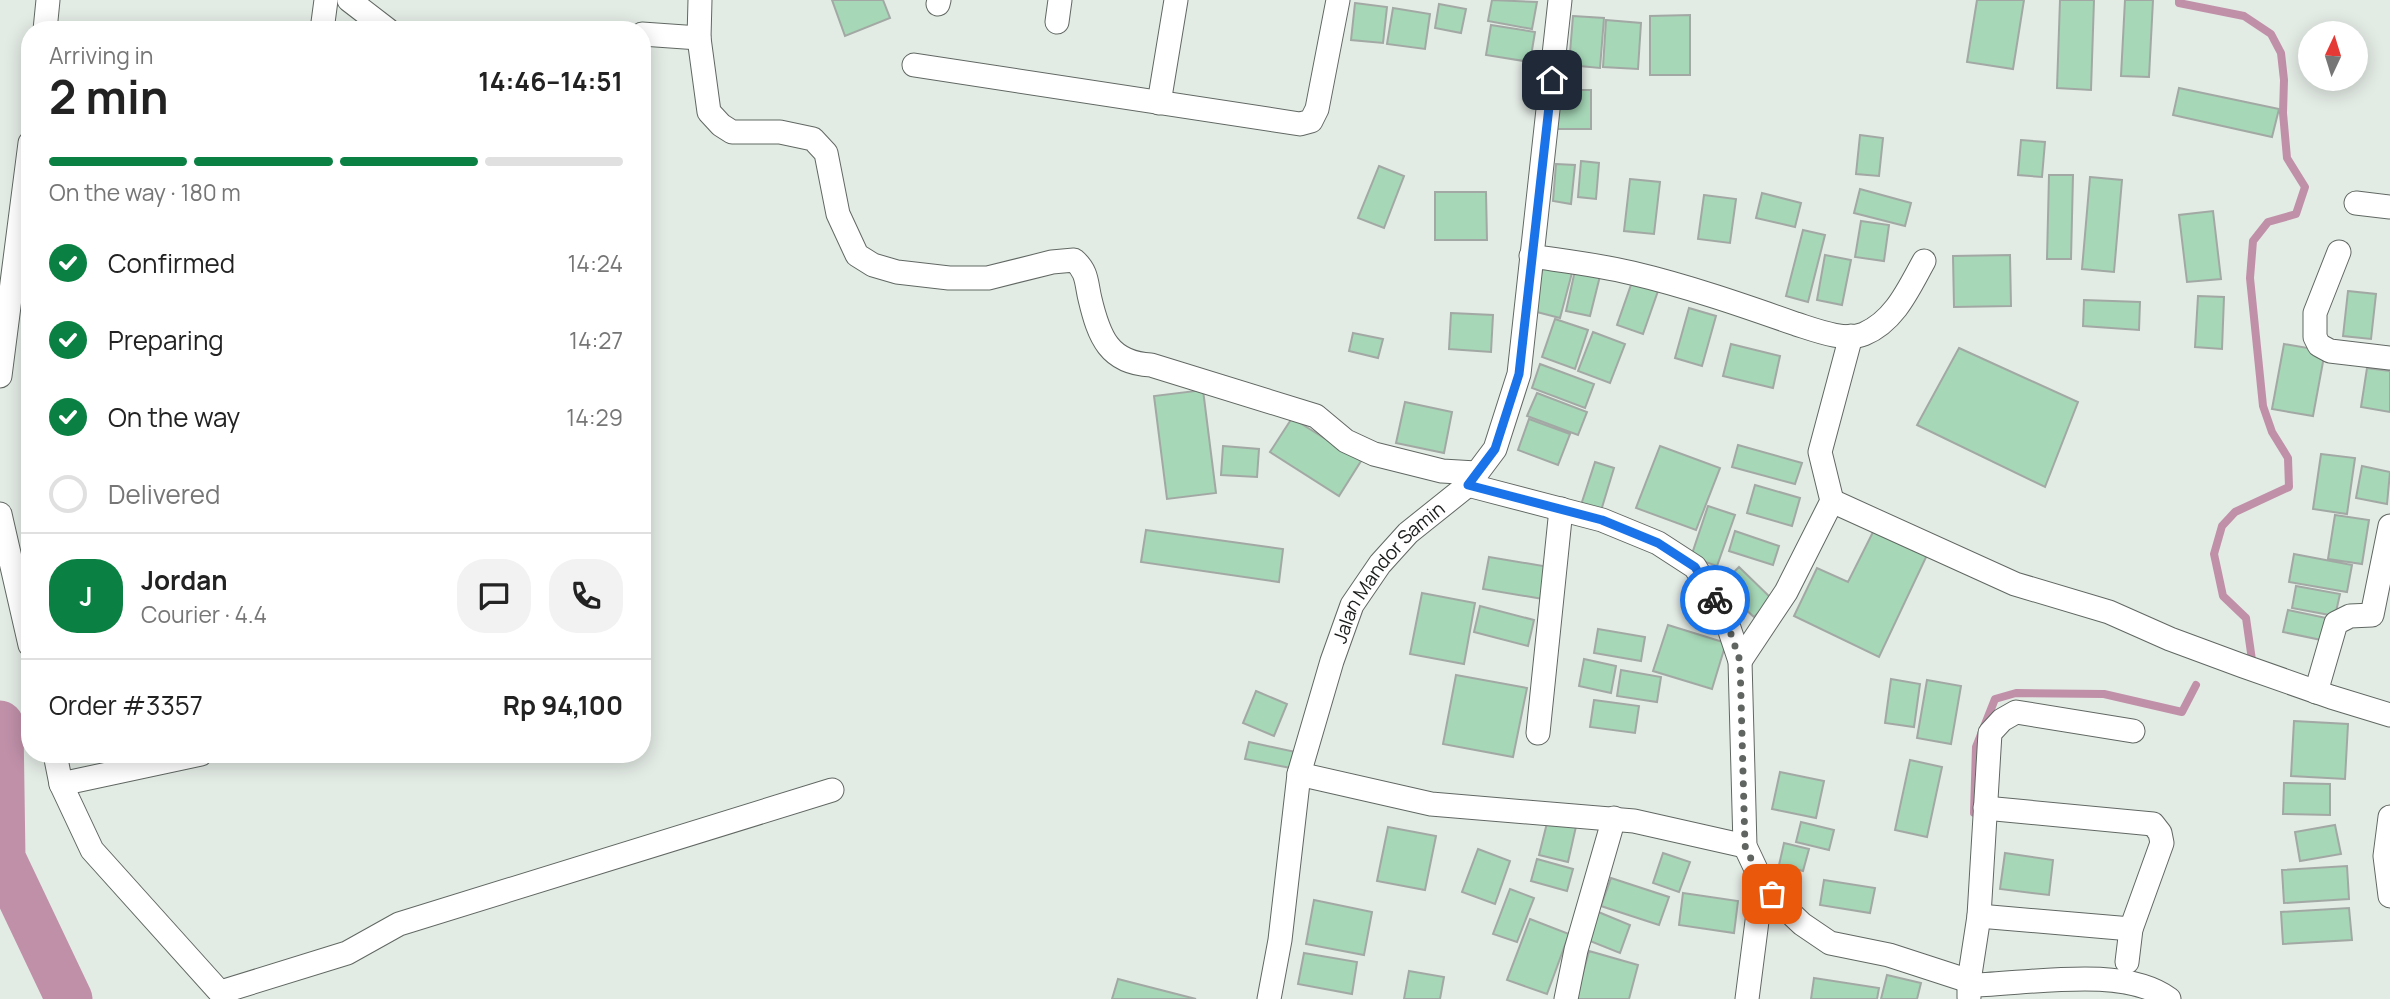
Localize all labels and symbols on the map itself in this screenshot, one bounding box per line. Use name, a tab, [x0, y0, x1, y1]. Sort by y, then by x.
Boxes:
north arrow	[2298, 21, 2368, 91]
pin	[1522, 50, 1582, 110]
street label: Jalan Mandor Samin	[1326, 496, 1450, 647]
courier	[1680, 565, 1750, 635]
pin	[1742, 864, 1802, 924]

